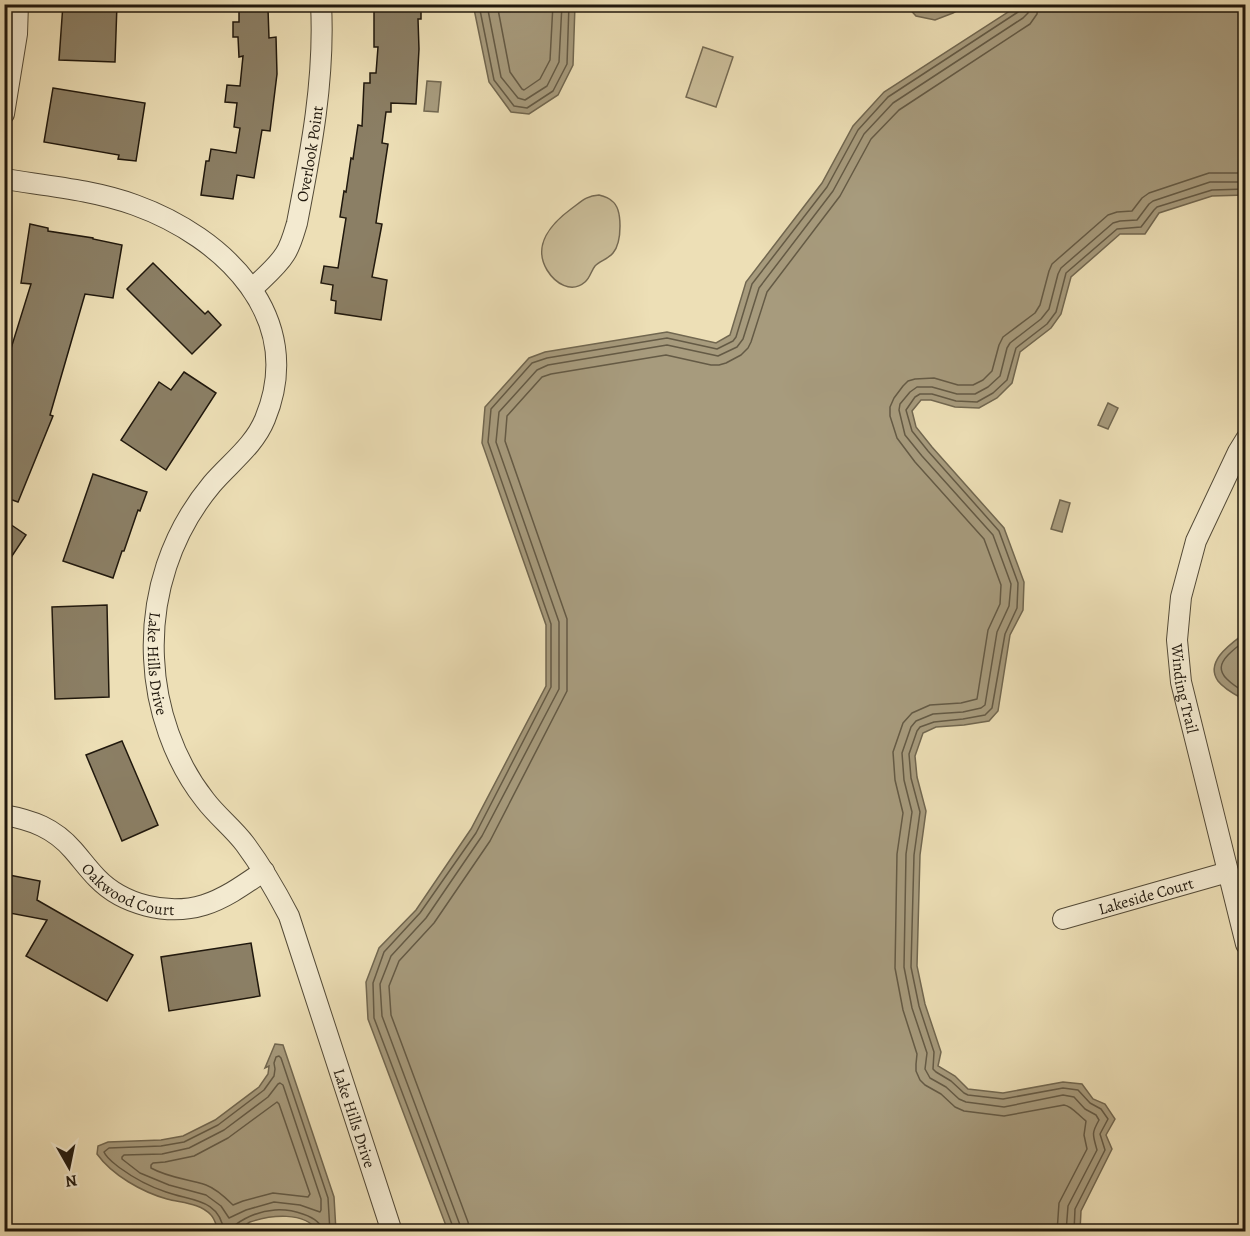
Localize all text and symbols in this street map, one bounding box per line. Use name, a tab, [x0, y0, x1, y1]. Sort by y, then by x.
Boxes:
street label: Overlook Point	[291, 105, 329, 204]
street label: Lake Hills Drive	[142, 611, 173, 718]
street label: Winding Trail	[1165, 642, 1203, 736]
street label: Oakwood Court	[76, 858, 175, 921]
street label: Lakeside Court	[1096, 872, 1196, 920]
street label: Lake Hills Drive	[327, 1066, 380, 1171]
north arrow	[39, 1137, 99, 1197]
text: N	[63, 1169, 79, 1193]

